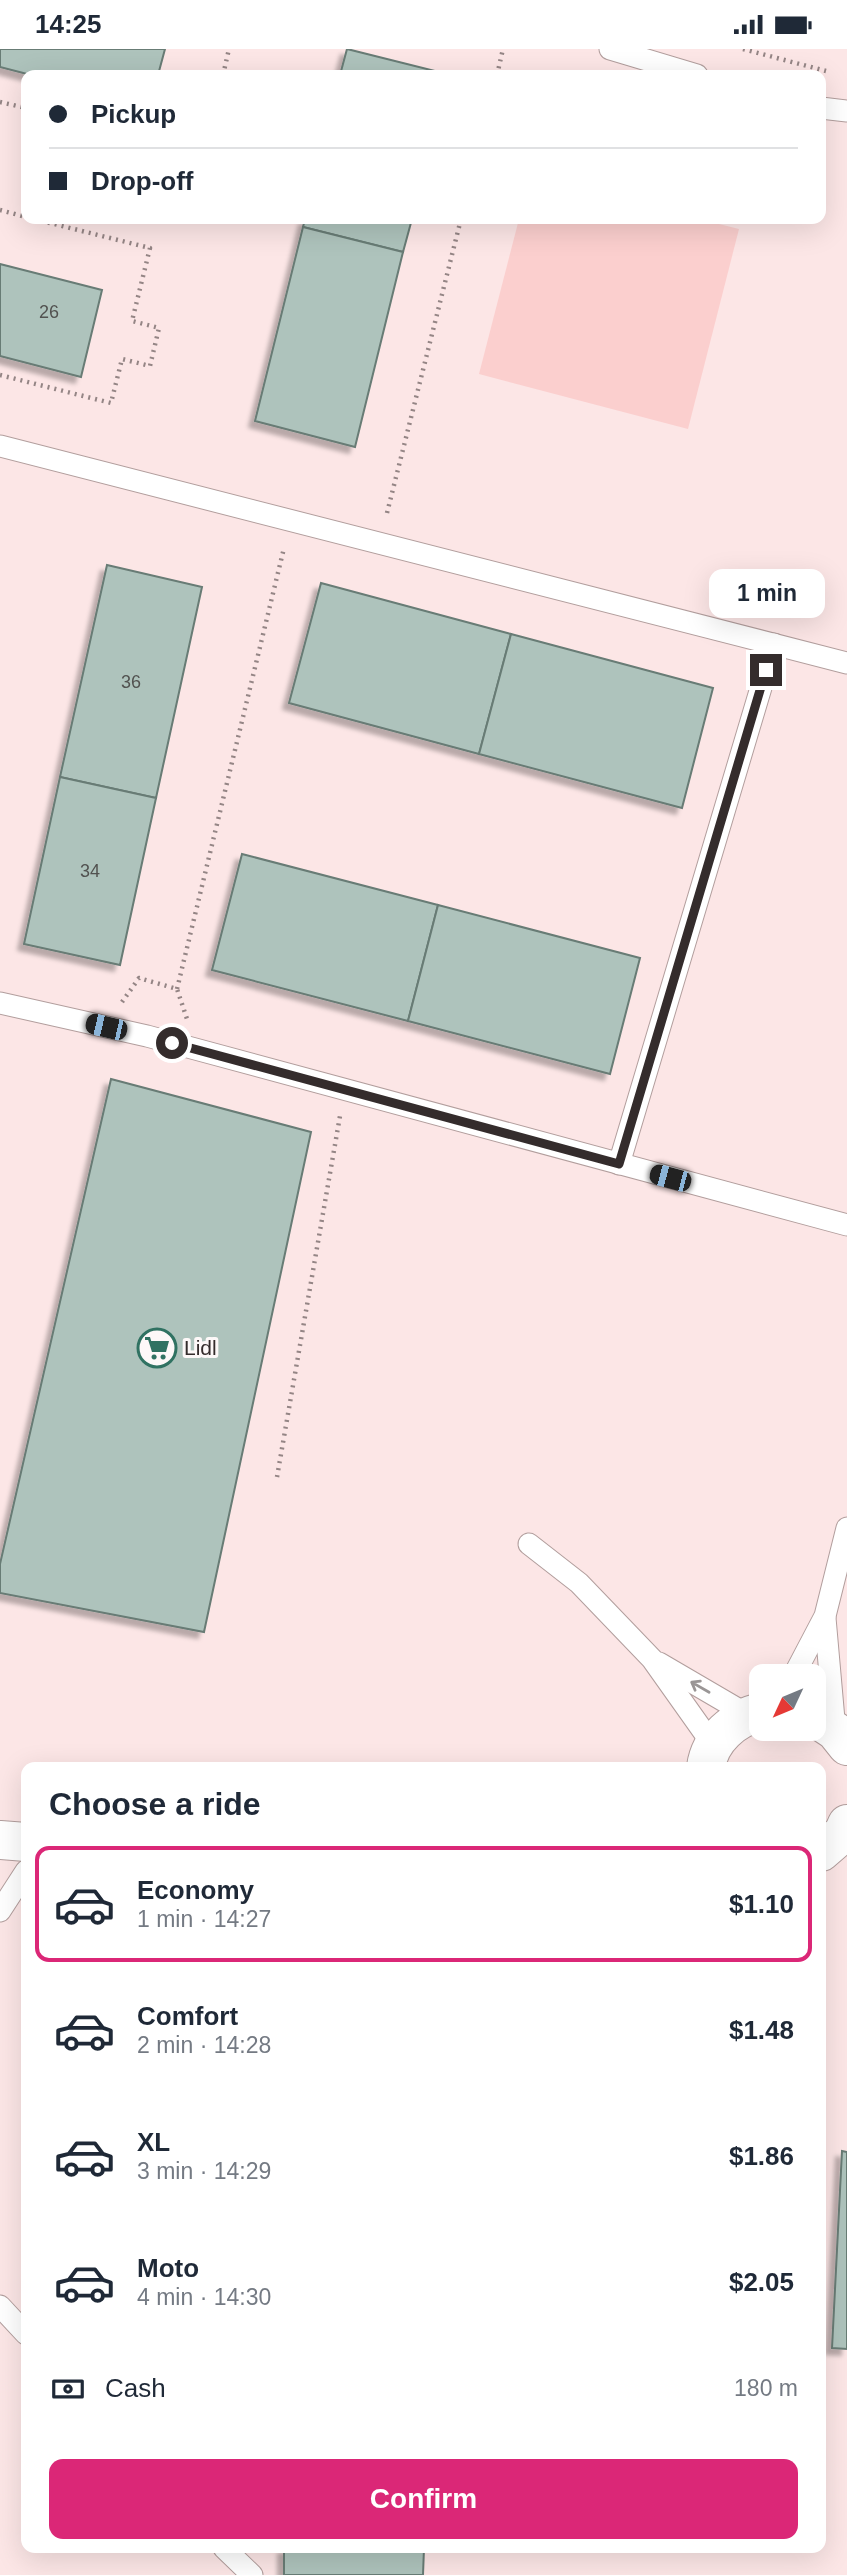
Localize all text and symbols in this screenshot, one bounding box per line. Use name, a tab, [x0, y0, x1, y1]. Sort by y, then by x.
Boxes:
text: 14:25	[35, 9, 102, 39]
text: Pickup	[91, 99, 176, 129]
text: Drop-off	[91, 166, 194, 196]
house number: 26	[39, 302, 59, 322]
callout: 1 min	[708, 569, 824, 617]
text: 1 min	[737, 580, 797, 606]
route end	[750, 654, 782, 686]
house number: 36	[121, 672, 141, 692]
house number: 34	[80, 861, 100, 881]
car	[84, 1012, 129, 1042]
route start	[156, 1027, 188, 1059]
car	[647, 1162, 694, 1194]
supermarket icon: Lidl	[136, 1327, 178, 1369]
place label: Lidl	[184, 1336, 217, 1359]
north arrow	[749, 1664, 826, 1741]
map controls	[749, 1664, 826, 1741]
one-way arrow	[690, 1680, 710, 1694]
text: Choose a ride	[49, 1786, 261, 1822]
icon: car	[53, 1873, 116, 1936]
text: Economy	[137, 1875, 254, 1905]
text: $1.10	[729, 1889, 794, 1919]
text: 1 min · 14:27	[137, 1906, 271, 1932]
icon: car	[53, 1999, 116, 2062]
text: Comfort	[137, 2001, 238, 2031]
text: $1.48	[729, 2015, 794, 2045]
text: 2 min · 14:28	[137, 2032, 271, 2058]
icon: car	[53, 2125, 116, 2188]
text: XL	[137, 2127, 170, 2157]
text: $1.86	[729, 2141, 794, 2171]
text: 3 min · 14:29	[137, 2158, 271, 2184]
icon: car	[53, 2251, 116, 2314]
text: Moto	[137, 2253, 199, 2283]
text: $2.05	[729, 2267, 794, 2297]
text: 4 min · 14:30	[137, 2284, 271, 2310]
icon: cash	[49, 2370, 87, 2408]
text: Cash	[105, 2373, 166, 2403]
text: 180 m	[734, 2375, 798, 2401]
button: Confirm	[49, 2459, 798, 2539]

